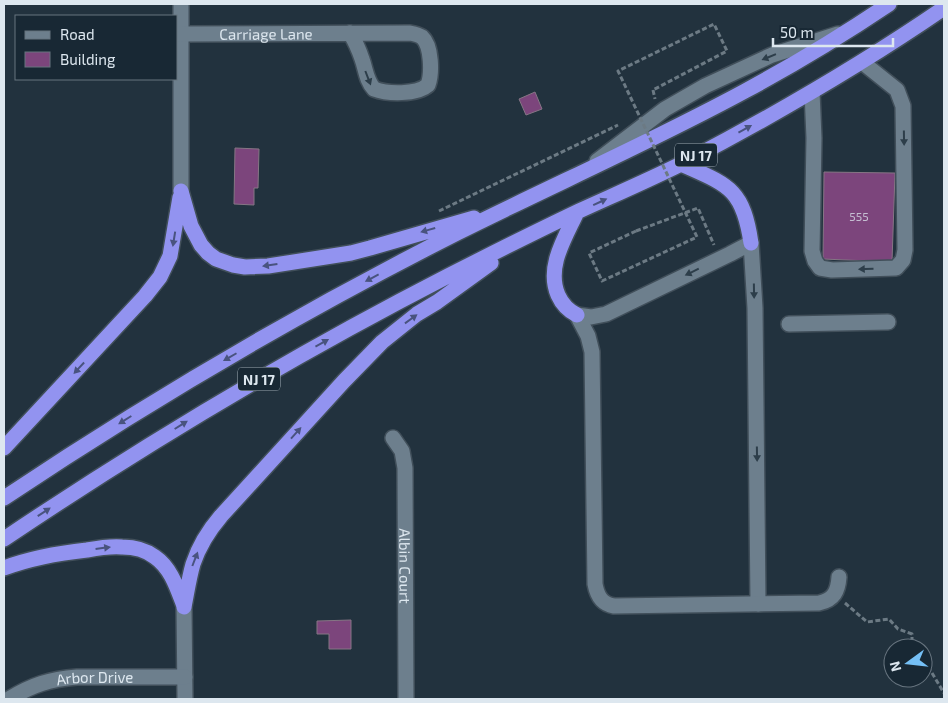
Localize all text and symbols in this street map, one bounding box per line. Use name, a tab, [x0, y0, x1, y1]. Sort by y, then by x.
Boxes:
legend	[15, 15, 178, 80]
scale bar	[773, 15, 893, 47]
text: 50 m	[780, 23, 814, 41]
street label: Carriage Lane	[219, 24, 313, 43]
text: Road	[60, 25, 95, 43]
text: Building	[60, 50, 116, 68]
one-way arrow	[761, 53, 776, 61]
one-way arrow	[364, 71, 372, 86]
one-way arrow	[738, 125, 753, 133]
one-way arrow	[900, 130, 908, 146]
road number: NJ 17	[675, 144, 717, 166]
one-way arrow	[593, 197, 607, 205]
house number: 555	[849, 209, 869, 223]
one-way arrow	[421, 227, 436, 235]
one-way arrow	[169, 231, 177, 247]
one-way arrow	[262, 262, 278, 270]
one-way arrow	[858, 265, 874, 273]
one-way arrow	[685, 269, 699, 277]
one-way arrow	[365, 274, 379, 282]
one-way arrow	[750, 283, 758, 299]
one-way arrow	[404, 314, 418, 324]
one-way arrow	[315, 339, 329, 347]
one-way arrow	[223, 352, 236, 361]
one-way arrow	[73, 361, 85, 373]
road number: NJ 17	[238, 368, 280, 390]
one-way arrow	[118, 415, 131, 424]
one-way arrow	[175, 420, 188, 429]
one-way arrow	[290, 428, 302, 440]
one-way arrow	[753, 446, 761, 462]
one-way arrow	[38, 507, 51, 517]
street label: Albin Court	[396, 528, 415, 604]
one-way arrow	[95, 544, 111, 552]
one-way arrow	[191, 551, 199, 566]
north arrow	[883, 638, 933, 688]
text: N	[885, 659, 904, 674]
street label: Arbor Drive	[55, 668, 133, 688]

